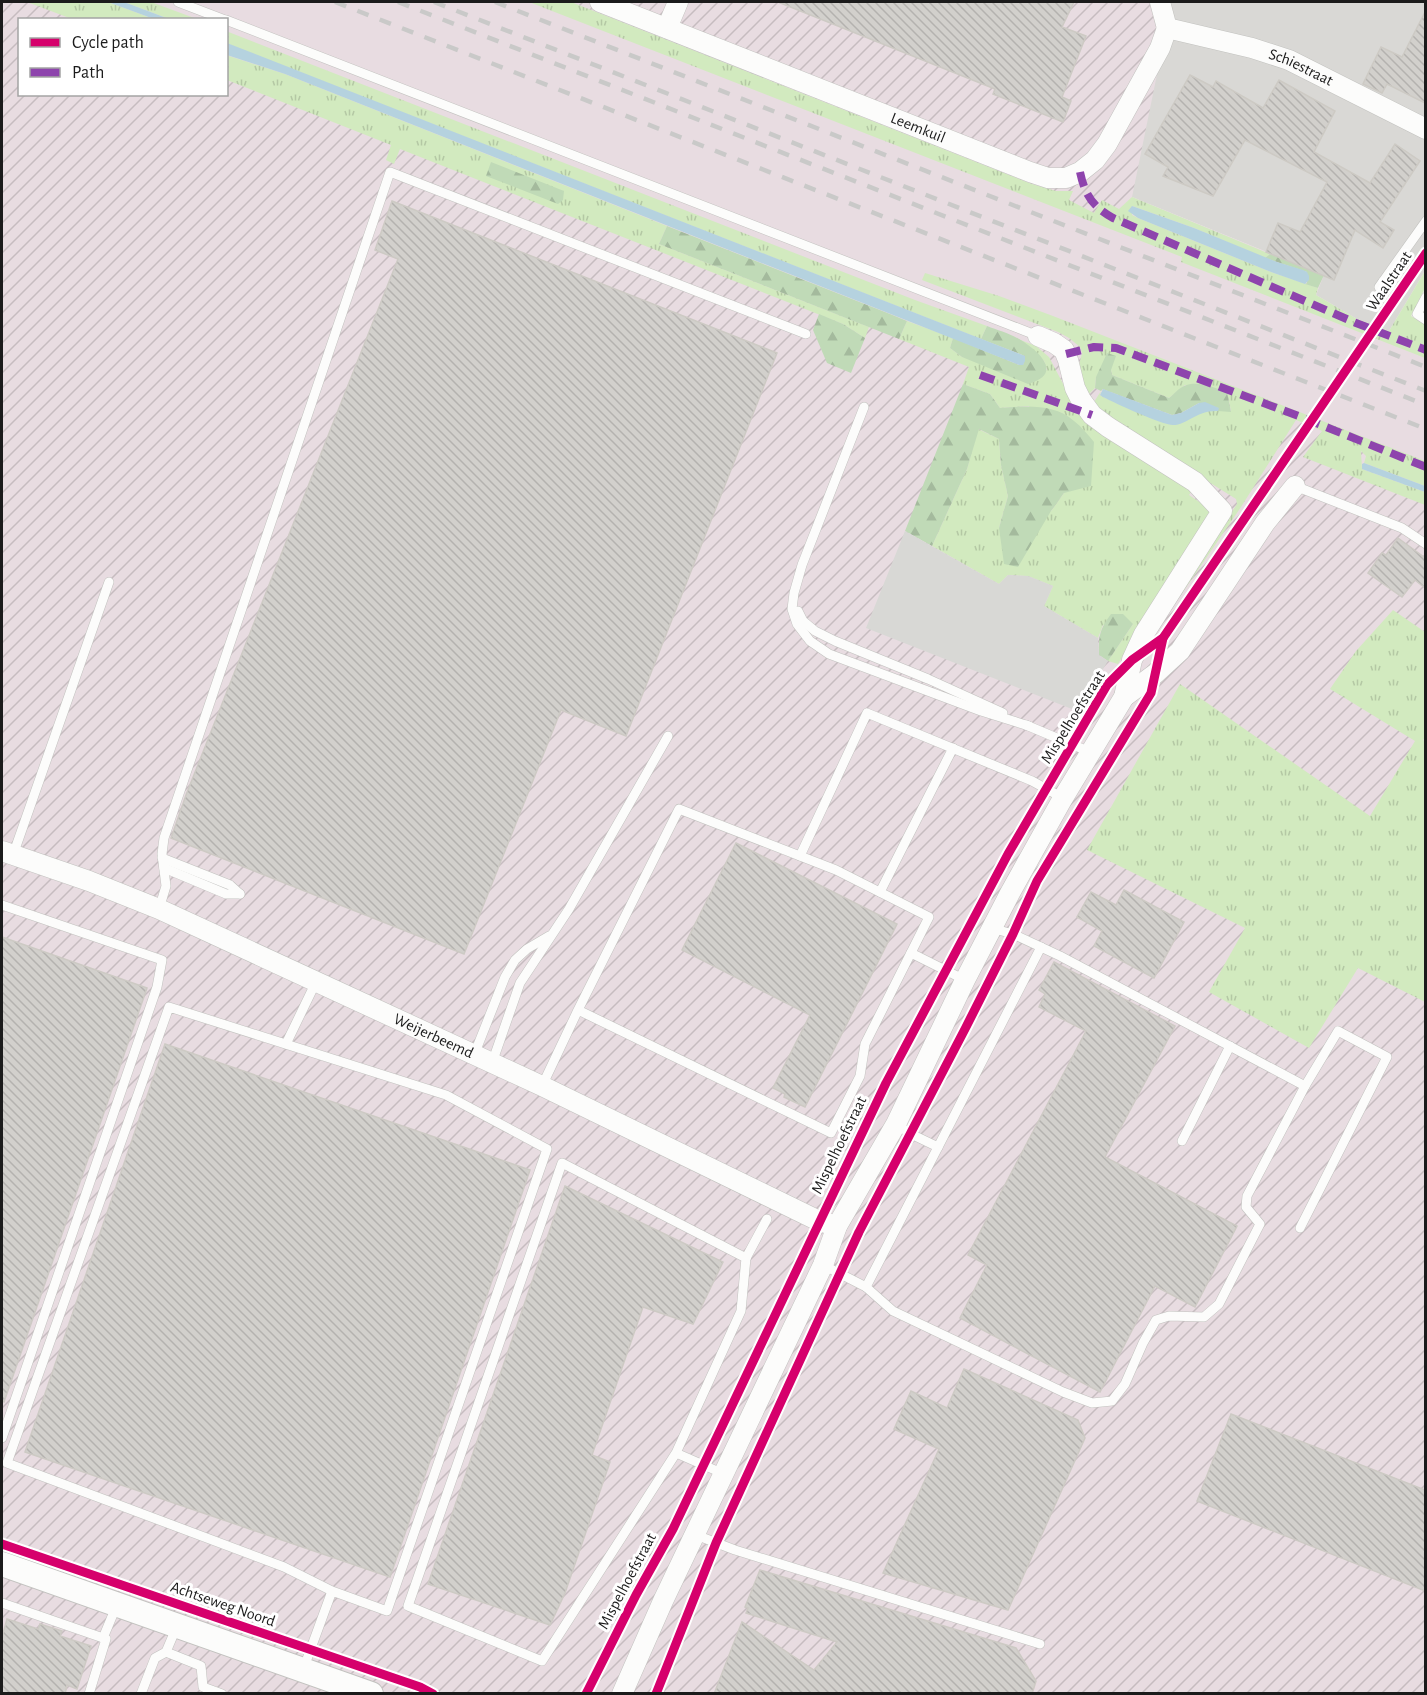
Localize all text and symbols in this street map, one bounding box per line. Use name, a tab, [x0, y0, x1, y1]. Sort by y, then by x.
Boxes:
legend	[18, 18, 228, 96]
text: Cycle path	[72, 34, 144, 52]
street label: Schiestraat	[1267, 46, 1336, 89]
text: Path	[72, 64, 104, 82]
street label: Leemkuil	[888, 110, 948, 146]
street label: Waalstraat	[1363, 248, 1415, 314]
street label: Mispelhoefstraat	[1038, 668, 1108, 766]
street label: Weijerbeemd	[391, 1011, 476, 1061]
street label: Mispelhoefstraat	[809, 1094, 869, 1196]
street label: Mispelhoefstraat	[595, 1530, 659, 1632]
street label: Achtseweg Noord	[169, 1579, 277, 1629]

